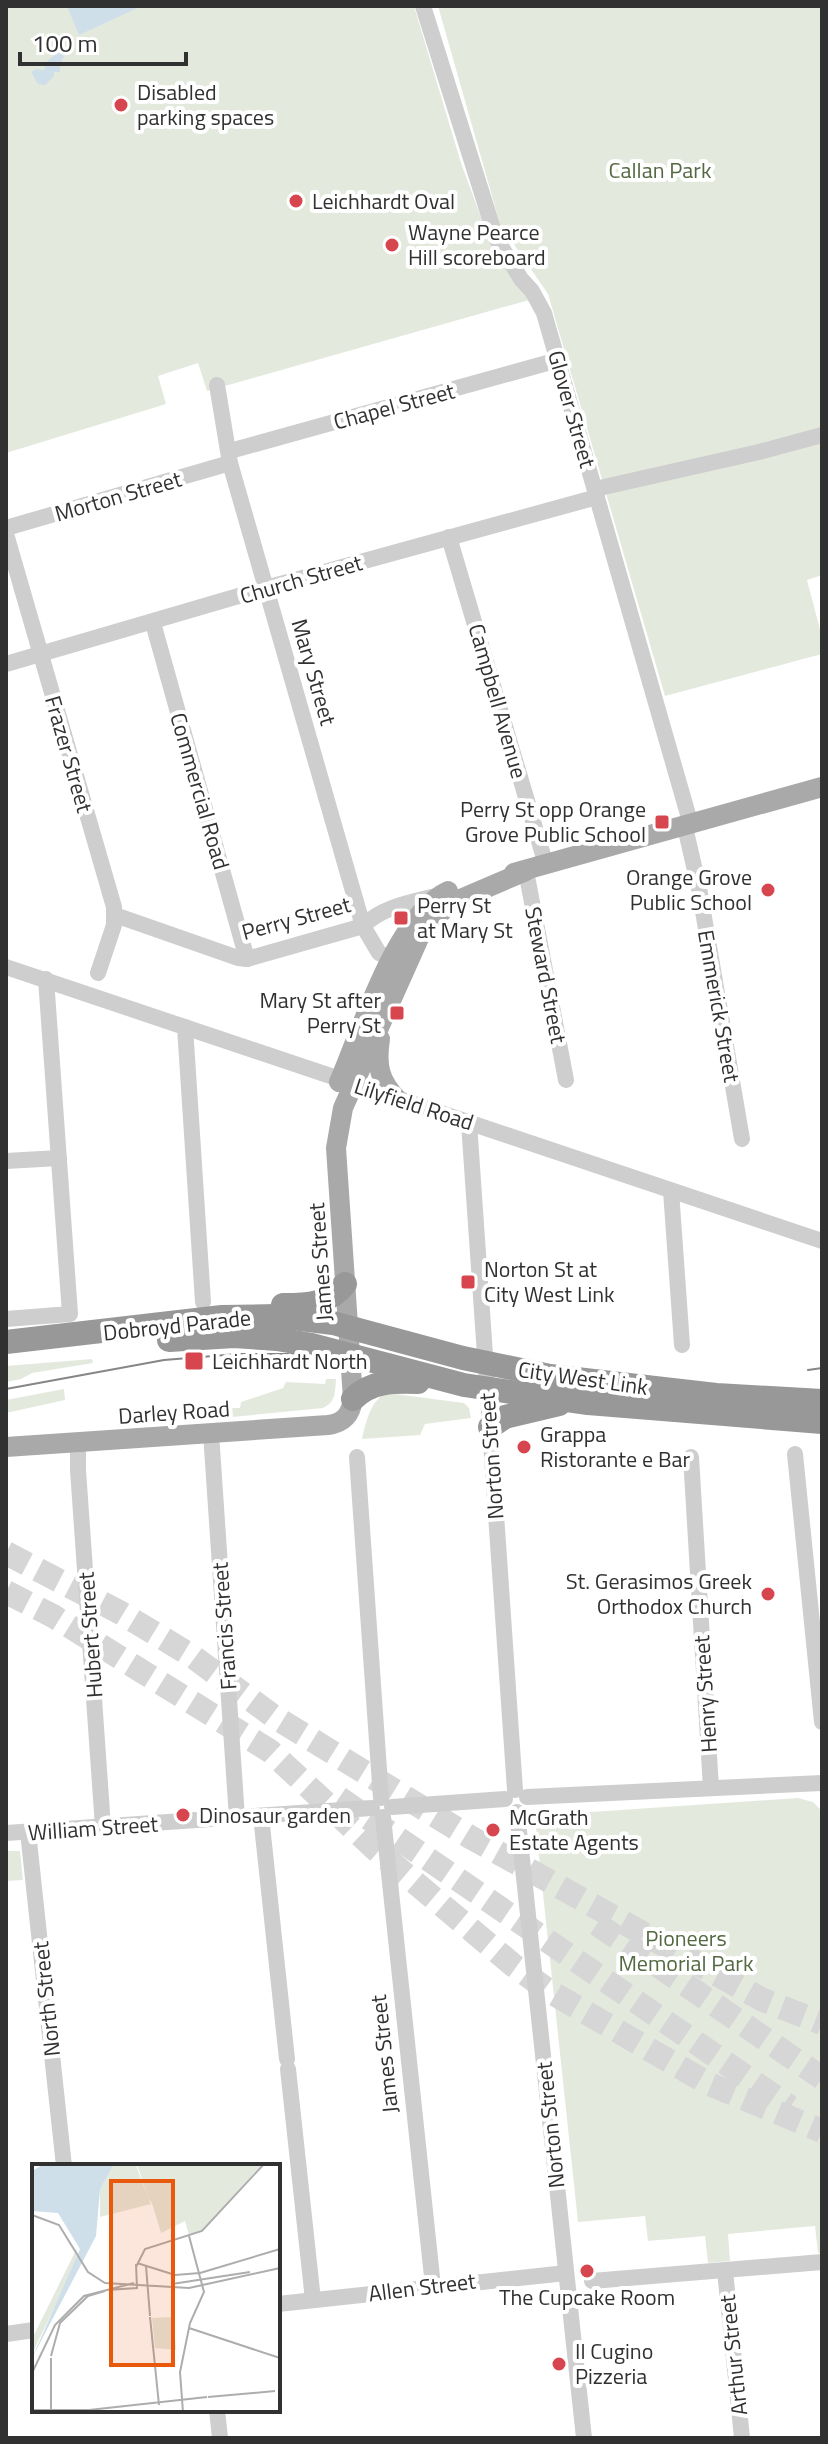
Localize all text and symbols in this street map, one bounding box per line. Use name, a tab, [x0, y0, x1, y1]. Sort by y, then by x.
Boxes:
scale bar	[20, 16, 186, 66]
text: 100 m	[32, 25, 98, 61]
place label: Disabled parking spaces	[137, 75, 274, 134]
marker: Disabled parking spaces	[112, 96, 130, 114]
park label: Callan Park	[609, 153, 712, 187]
place label: Leichhardt Oval	[312, 184, 455, 218]
marker: Leichhardt Oval	[287, 192, 305, 210]
place label: Wayne Pearce Hill scoreboard	[408, 215, 546, 274]
marker: Wayne Pearce Hill scoreboard	[383, 236, 401, 254]
street label: Glover Street	[539, 346, 605, 472]
street label: Chapel Street	[330, 373, 459, 438]
street label: Morton Street	[51, 462, 186, 530]
street label: Church Street	[236, 545, 366, 613]
street label: Mary Street	[283, 615, 345, 729]
street label: Campbell Avenue	[460, 620, 536, 782]
street label: Frazer Street	[36, 692, 102, 817]
street label: Commercial Road	[161, 709, 239, 873]
place label: Perry St opp Orange Grove Public School	[460, 792, 646, 851]
marker: Perry St opp Orange Grove Public School	[653, 813, 671, 831]
place label: Orange Grove Public School	[626, 860, 752, 919]
marker: Orange Grove Public School	[759, 881, 777, 899]
street label: Perry Street	[238, 887, 355, 949]
place label: Perry St at Mary St	[417, 888, 513, 947]
street label: Steward Street	[516, 904, 576, 1047]
marker: Perry St at Mary St	[392, 909, 410, 927]
street label: Emmerick Street	[689, 927, 749, 1085]
place label: Mary St after Perry St	[259, 983, 381, 1042]
marker: Mary St after Perry St	[388, 1004, 406, 1022]
street label: Lilyfield Road	[350, 1069, 478, 1139]
street label: James Street	[299, 1201, 341, 1322]
place label: Norton St at City West Link	[484, 1252, 615, 1311]
marker: Norton St at City West Link	[459, 1273, 477, 1291]
street label: Dobroyd Parade	[101, 1300, 253, 1350]
place label: Leichhardt North	[212, 1344, 368, 1378]
marker: Leichhardt North	[183, 1350, 205, 1372]
street label: City West Link	[516, 1352, 651, 1404]
street label: Darley Road	[117, 1391, 231, 1433]
street label: Norton Street	[470, 1391, 512, 1520]
place label: Grappa Ristorante e Bar	[540, 1417, 691, 1476]
marker: Grappa Ristorante e Bar	[515, 1438, 533, 1456]
street label: Francis Street	[203, 1561, 245, 1691]
place label: St. Gerasimos Greek Orthodox Church	[566, 1564, 752, 1623]
street label: Hubert Street	[69, 1571, 111, 1699]
marker: St. Gerasimos Greek Orthodox Church	[759, 1585, 777, 1603]
street label: Henry Street	[684, 1634, 726, 1754]
place label: Dinosaur garden	[199, 1798, 351, 1832]
place label: McGrath Estate Agents	[509, 1800, 639, 1859]
street label: William Street	[27, 1806, 159, 1850]
marker: Dinosaur garden	[174, 1806, 192, 1824]
marker: McGrath Estate Agents	[484, 1821, 502, 1839]
park label: Pioneers Memorial Park	[619, 1921, 754, 1980]
street label: North Street	[23, 1940, 69, 2058]
street label: James Street	[361, 1993, 407, 2115]
street label: Norton Street	[526, 2060, 574, 2190]
inset map	[32, 2164, 280, 2412]
marker: The Cupcake Room	[578, 2262, 596, 2280]
street label: Allen Street	[366, 2264, 478, 2310]
place label: The Cupcake Room	[499, 2280, 675, 2314]
street label: Arthur Street	[710, 2293, 756, 2417]
place label: Il Cugino Pizzeria	[575, 2334, 653, 2393]
marker: Il Cugino Pizzeria	[550, 2355, 568, 2373]

